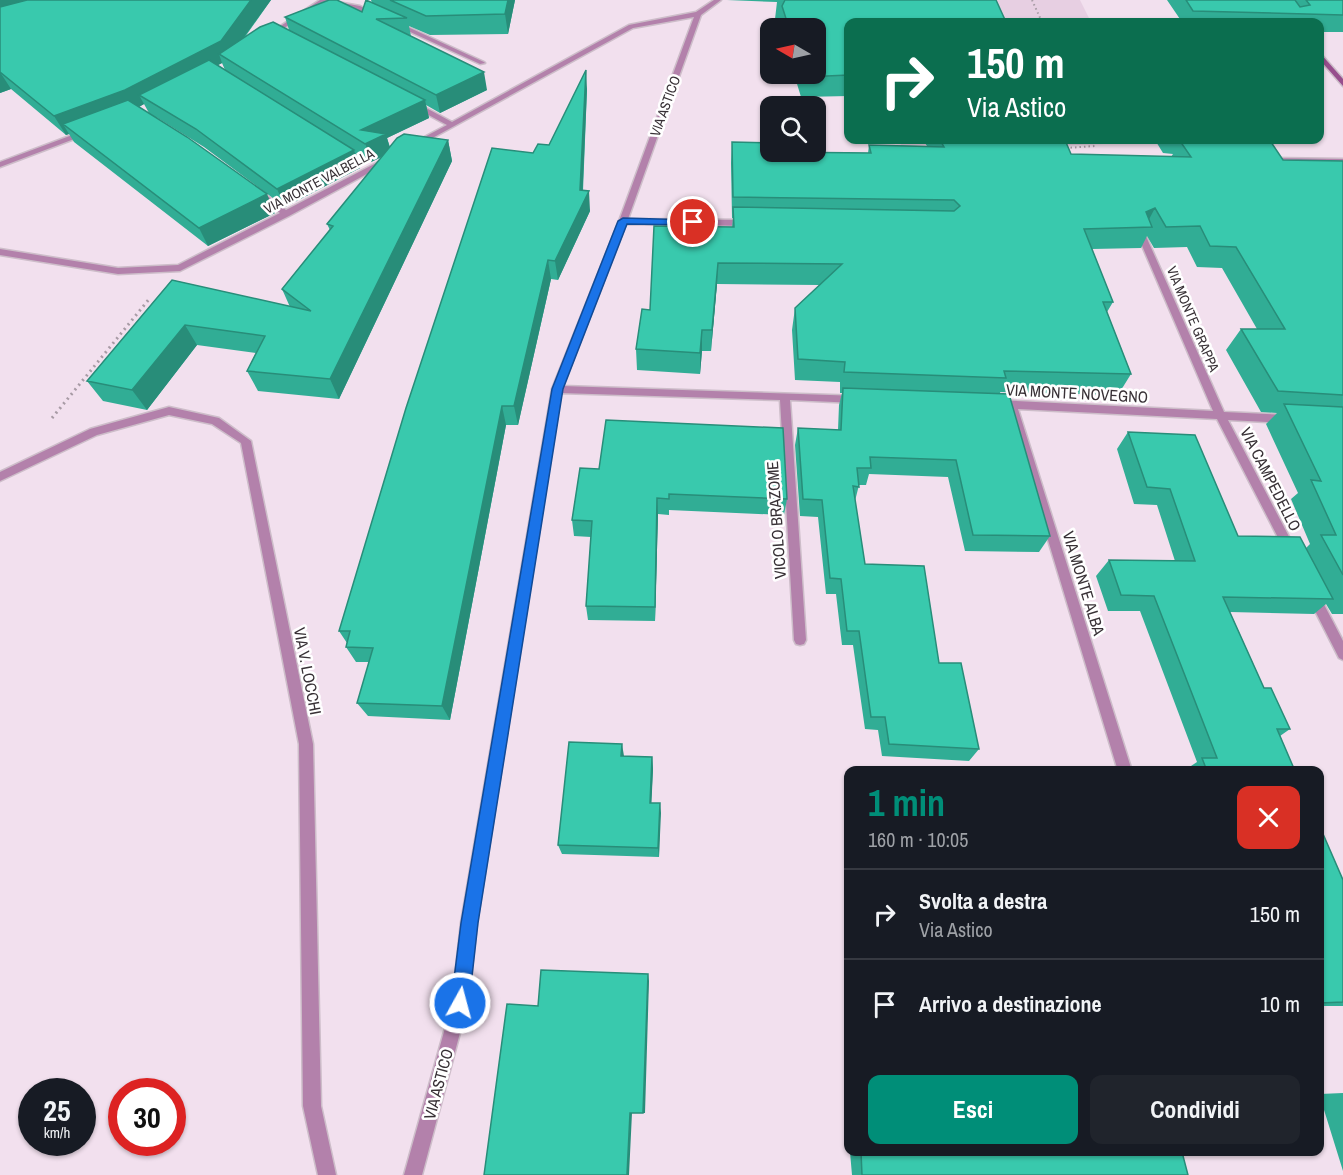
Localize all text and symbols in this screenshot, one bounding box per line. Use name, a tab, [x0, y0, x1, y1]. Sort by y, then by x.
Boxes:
north arrow	[760, 18, 826, 84]
map controls	[760, 18, 826, 162]
text: 150 m	[967, 35, 1065, 91]
icon: right	[868, 42, 946, 120]
street label: VIA ASTICO	[646, 73, 684, 139]
text: Via Astico	[967, 89, 1066, 125]
button: search	[760, 96, 826, 162]
street label: VIA MONTE VALBELLA	[261, 144, 378, 218]
pin	[667, 196, 718, 247]
icon: arrive	[676, 205, 709, 238]
street label: VIA MONTE GRAPPA	[1163, 264, 1223, 375]
street label: VIA MONTE NOVEGNO	[1005, 378, 1149, 408]
street label: VIA CAMPEDELLO	[1235, 423, 1307, 535]
street label: VICOLO BRAZOME	[761, 460, 791, 580]
street label: VIA MONTE ALBA	[1058, 528, 1110, 638]
street label: VIA V. LOCCHI	[289, 625, 327, 717]
text: 1 min	[868, 779, 945, 827]
button: close	[1237, 786, 1300, 849]
text: 160 m · 10:05	[868, 826, 968, 853]
text: Svolta a destra	[919, 886, 1047, 916]
icon: right	[868, 898, 901, 931]
text: 150 m	[1250, 899, 1300, 929]
text: Via Astico	[919, 916, 993, 943]
position arrow	[428, 971, 492, 1035]
icon: arrive	[868, 988, 901, 1021]
text: Arrivo a destinazione	[919, 989, 1101, 1019]
text: 10 m	[1260, 989, 1300, 1019]
street label: VIA ASTICO	[418, 1046, 458, 1122]
button: Esci	[868, 1075, 1078, 1144]
button: Condividi	[1090, 1075, 1300, 1144]
speed limit sign: 30	[108, 1078, 186, 1156]
text: 25	[43, 1090, 71, 1130]
text: km/h	[44, 1122, 70, 1143]

